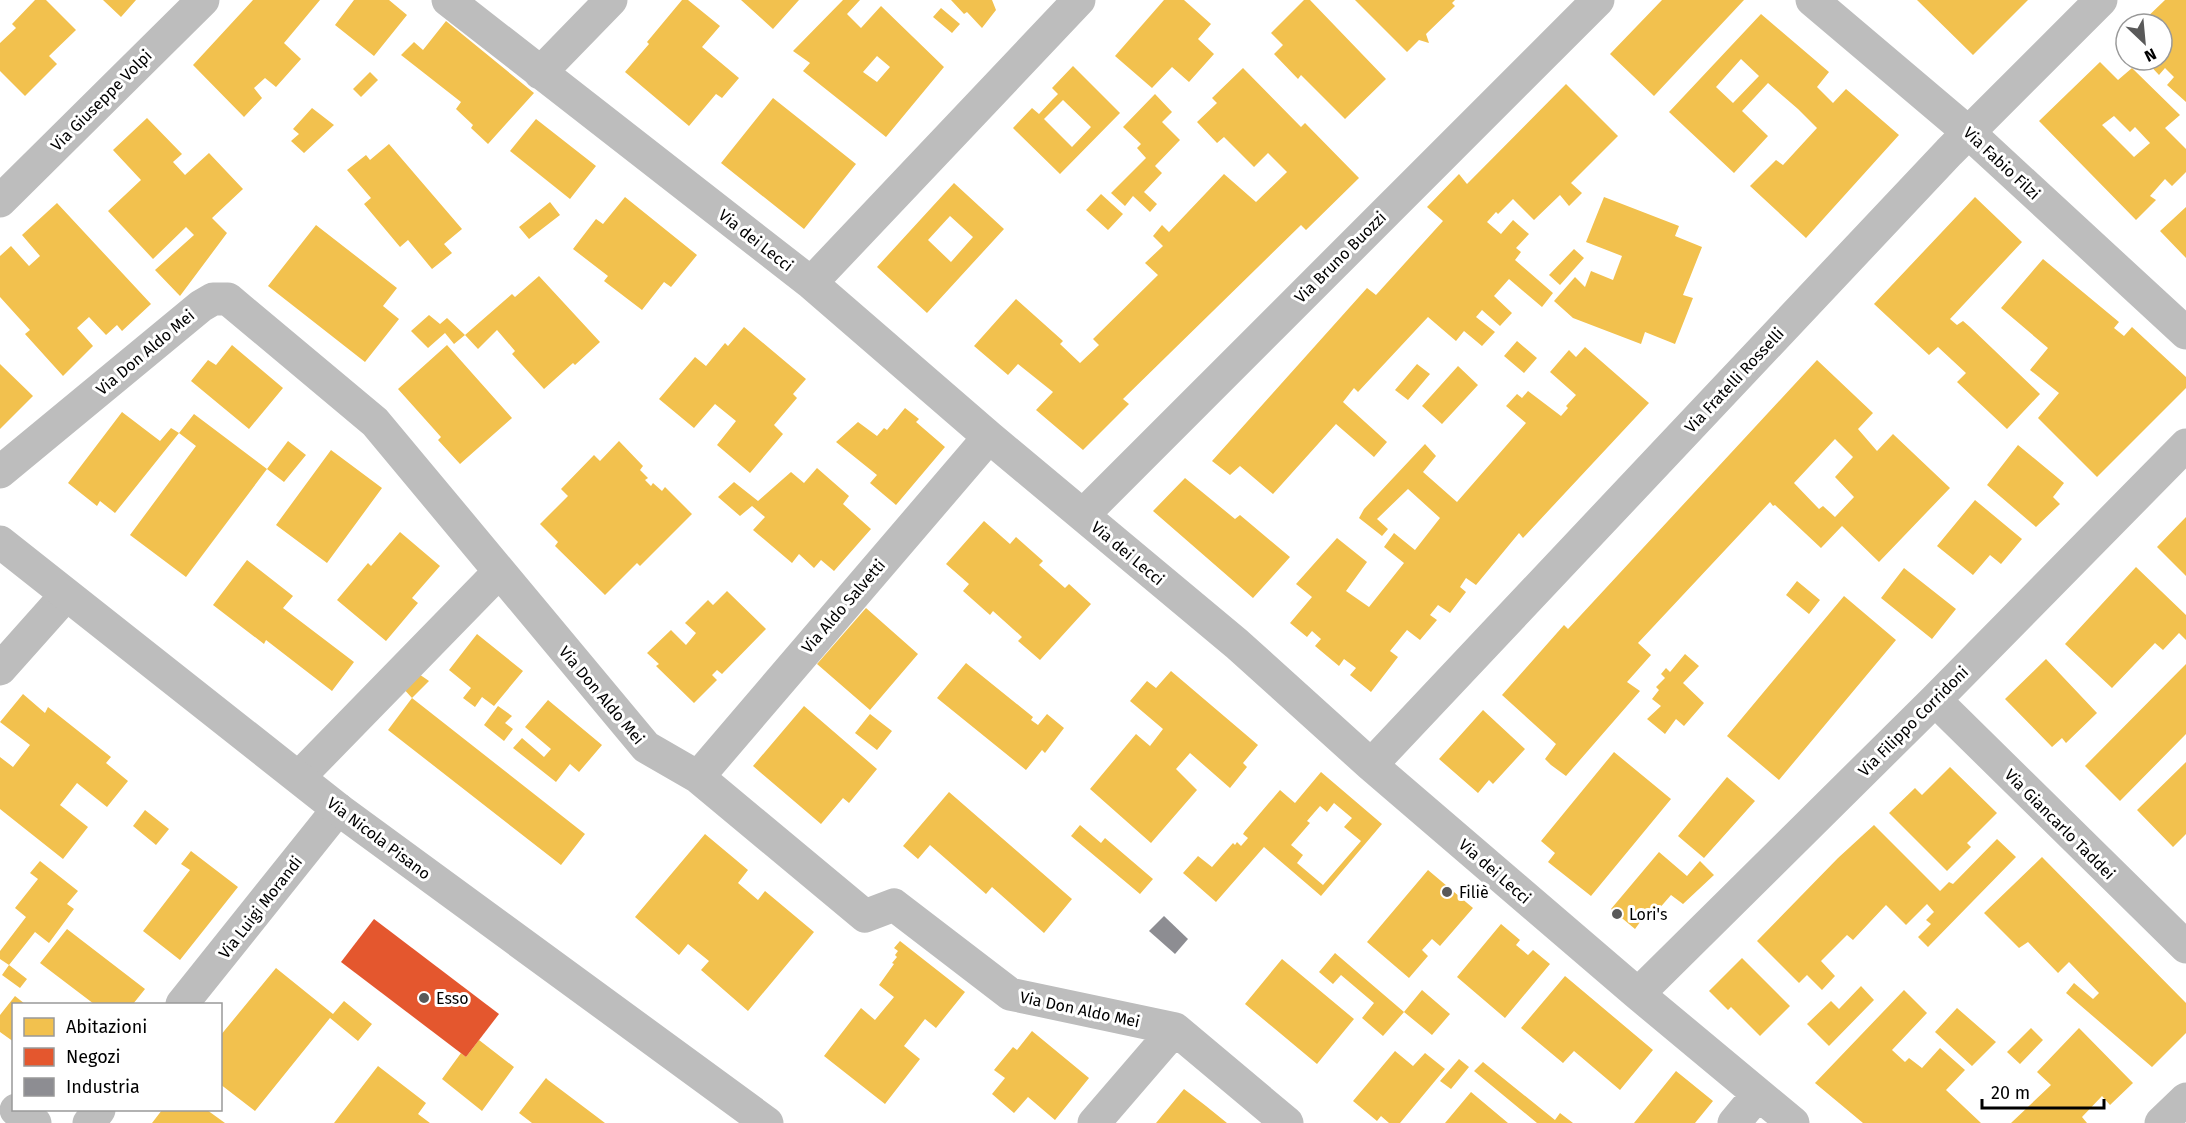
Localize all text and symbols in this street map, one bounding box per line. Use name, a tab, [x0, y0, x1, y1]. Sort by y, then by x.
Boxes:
north arrow	[2114, 12, 2174, 72]
text: N	[2141, 44, 2159, 66]
street label: Via Giuseppe Volpi	[47, 46, 156, 155]
street label: Via Fabio Filzi	[1959, 123, 2044, 204]
street label: Via dei Lecci	[715, 205, 797, 275]
street label: Via Bruno Buozzi	[1291, 208, 1390, 307]
street label: Via Don Aldo Mei	[92, 306, 198, 399]
street label: Via Fratelli Rosselli	[1681, 324, 1788, 437]
street label: Via dei Lecci	[1087, 517, 1168, 589]
street label: Via Aldo Salvetti	[798, 556, 889, 657]
street label: Via Don Aldo Mei	[555, 642, 648, 748]
street label: Via Filippo Corridoni	[1854, 662, 1972, 780]
street label: Via Giancarlo Taddei	[2001, 765, 2119, 883]
street label: Via Nicola Pisano	[323, 793, 434, 883]
street label: Via dei Lecci	[1455, 835, 1535, 908]
street label: Via Luigi Morandi	[215, 852, 306, 962]
place label: Filiè	[1459, 883, 1489, 902]
marker: Filiè	[1440, 885, 1454, 899]
place label: Lori's	[1629, 905, 1667, 924]
marker: Lori's	[1610, 907, 1624, 921]
street label: Via Don Aldo Mei	[1018, 987, 1142, 1031]
place label: Esso	[436, 989, 469, 1008]
marker: Esso	[417, 991, 431, 1005]
legend	[12, 1003, 222, 1111]
text: Abitazioni	[66, 1016, 147, 1038]
text: Negozi	[66, 1046, 121, 1068]
scale bar	[1982, 1072, 2104, 1110]
text: Industria	[66, 1076, 140, 1098]
text: 20 m	[1991, 1082, 2030, 1104]

